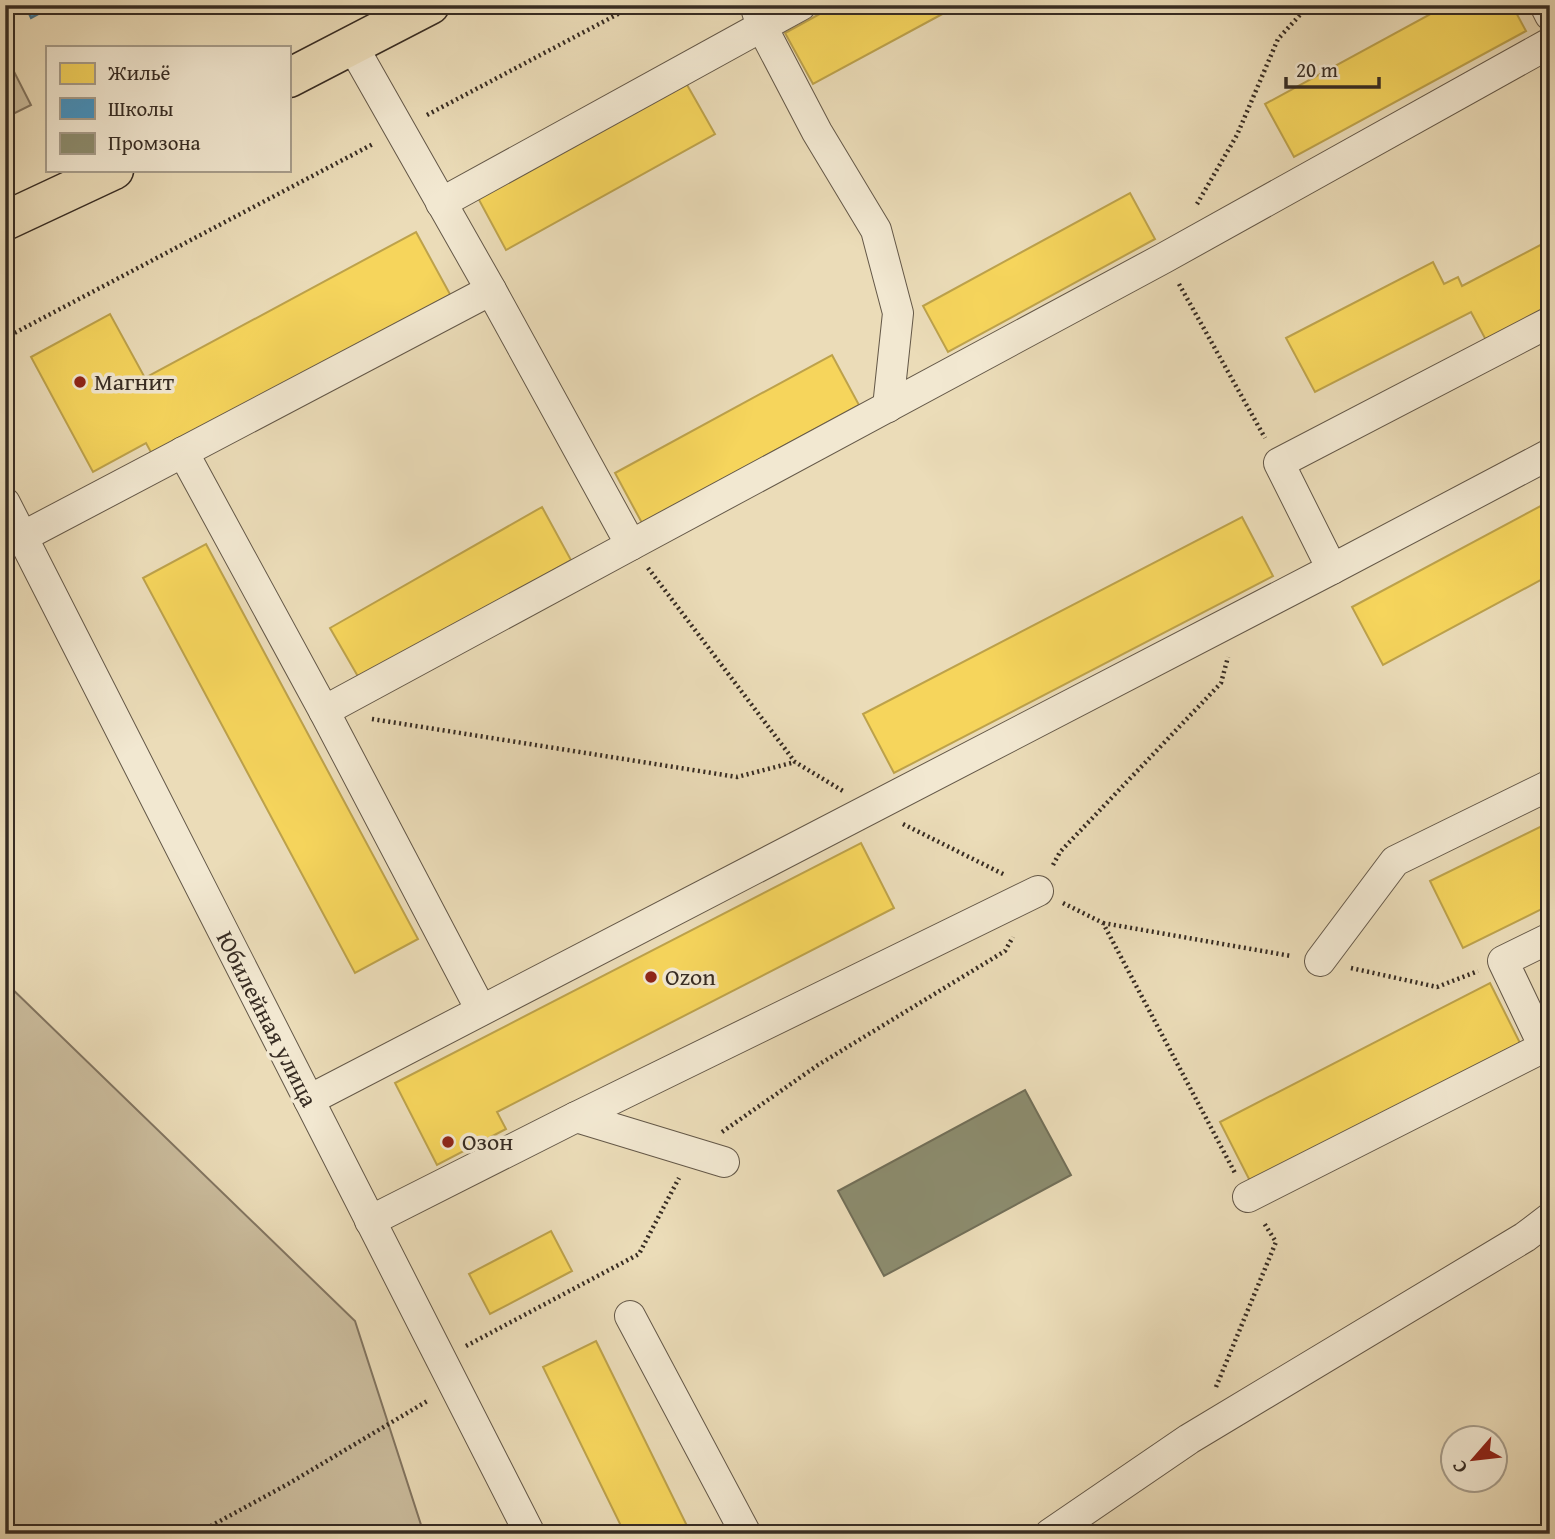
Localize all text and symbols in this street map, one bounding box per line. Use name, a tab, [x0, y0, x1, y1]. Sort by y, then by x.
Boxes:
legend	[46, 46, 290, 172]
scale bar	[1286, 46, 1378, 90]
text: 20 m	[1296, 54, 1338, 85]
text: Жильё	[107, 57, 171, 88]
text: Школы	[108, 93, 174, 124]
text: Промзона	[108, 127, 201, 158]
place label: Магнит	[94, 364, 175, 399]
marker: Магнит	[72, 374, 88, 390]
street label: Юбилейная улица	[208, 925, 327, 1113]
place label: Ozon	[665, 959, 716, 994]
marker: Ozon	[643, 969, 659, 985]
place label: Озон	[462, 1124, 513, 1159]
marker: Озон	[440, 1134, 456, 1150]
north arrow	[1440, 1424, 1510, 1494]
text: С	[1444, 1455, 1474, 1478]

